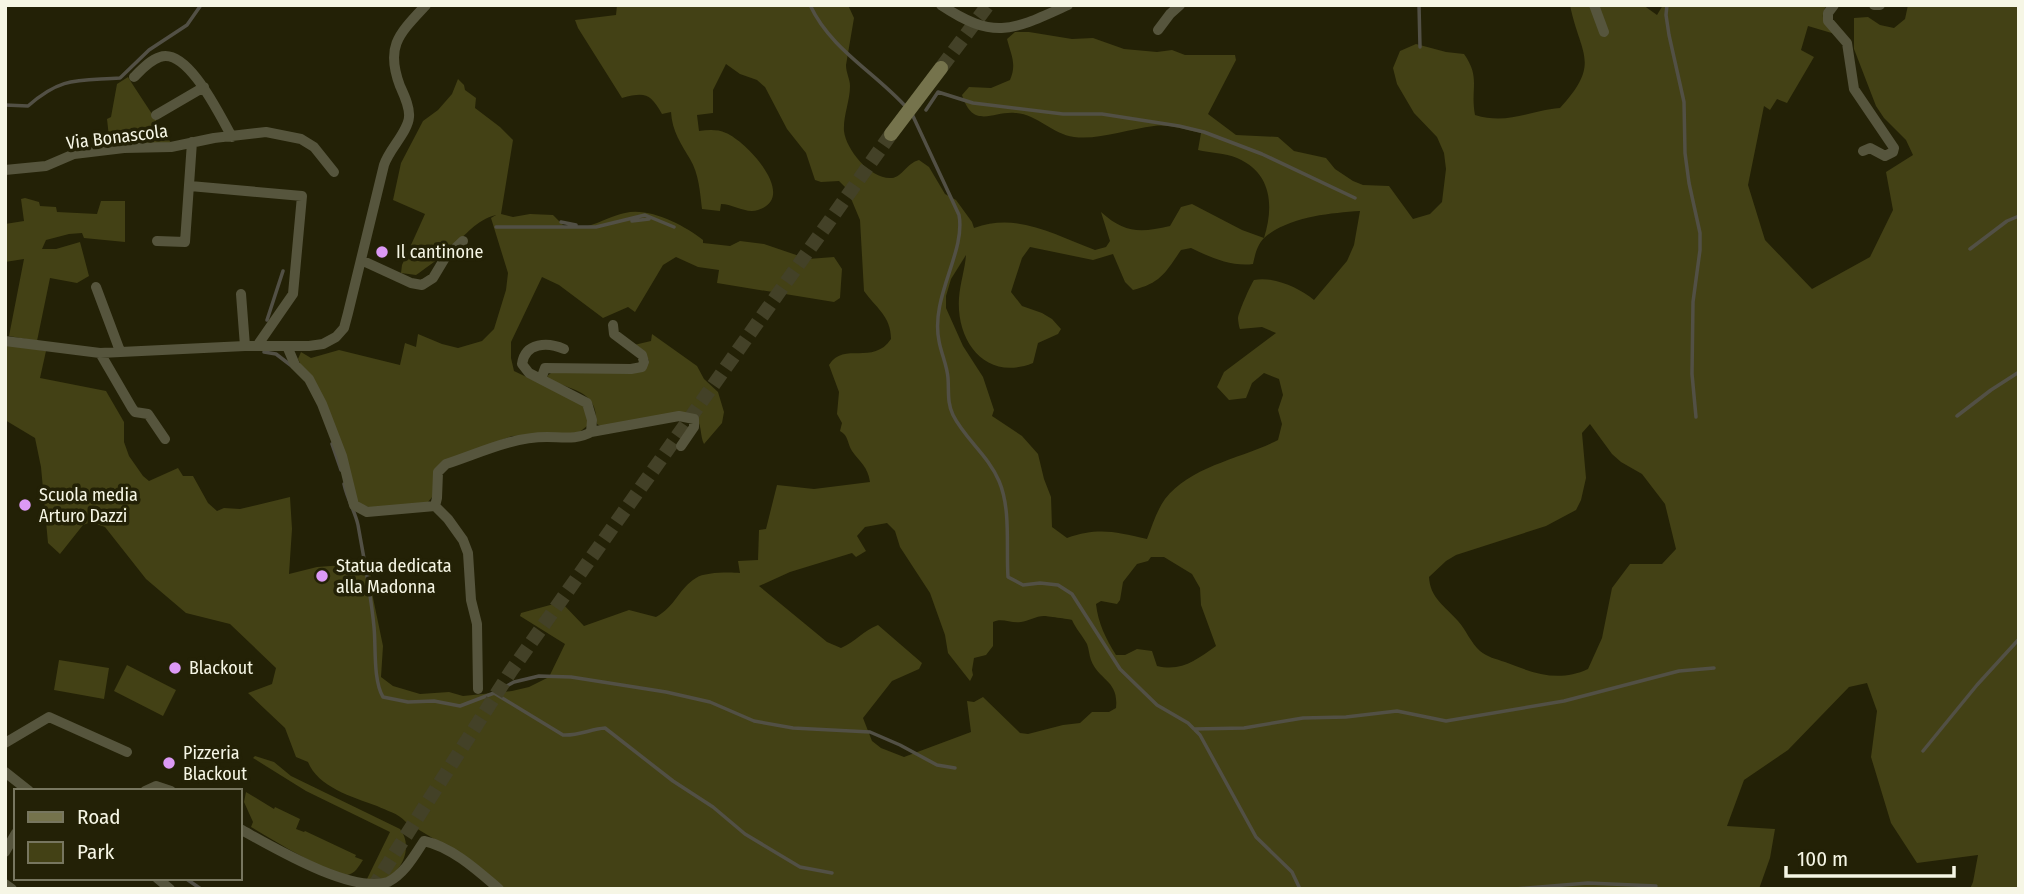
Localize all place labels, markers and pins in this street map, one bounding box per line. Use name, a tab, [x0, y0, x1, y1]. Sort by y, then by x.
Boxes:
place label: Il cantinone	[396, 241, 483, 263]
marker: Il cantinone	[374, 244, 390, 260]
place label: Scuola media Arturo Dazzi	[39, 484, 138, 527]
marker: Scuola media Arturo Dazzi	[17, 497, 33, 513]
place label: Statua dedicata alla Madonna	[336, 555, 452, 598]
marker: Statua dedicata alla Madonna	[314, 568, 330, 584]
place label: Blackout	[189, 657, 253, 679]
marker: Blackout	[167, 660, 183, 676]
place label: Pizzeria Blackout	[183, 742, 247, 785]
marker: Pizzeria Blackout	[161, 755, 177, 771]

